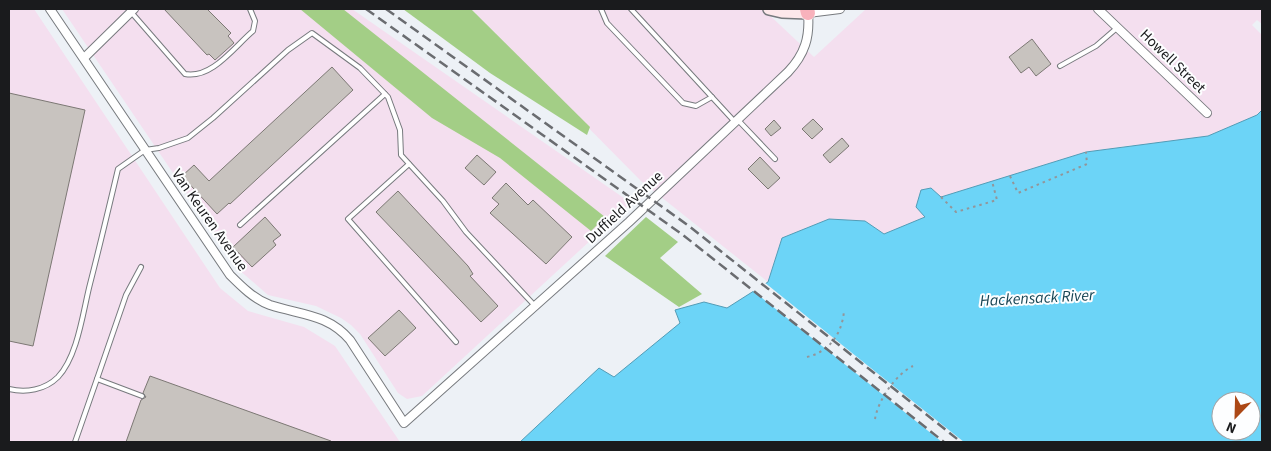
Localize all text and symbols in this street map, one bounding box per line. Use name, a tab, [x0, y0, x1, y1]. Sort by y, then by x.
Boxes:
street label: Howell Street	[1135, 25, 1210, 98]
street label: Van Keuren Avenue	[166, 165, 253, 276]
street label: Duffield Avenue	[581, 166, 668, 249]
water label: Hackensack River	[979, 284, 1096, 312]
north arrow	[1211, 391, 1261, 441]
text: N	[1223, 416, 1240, 438]

